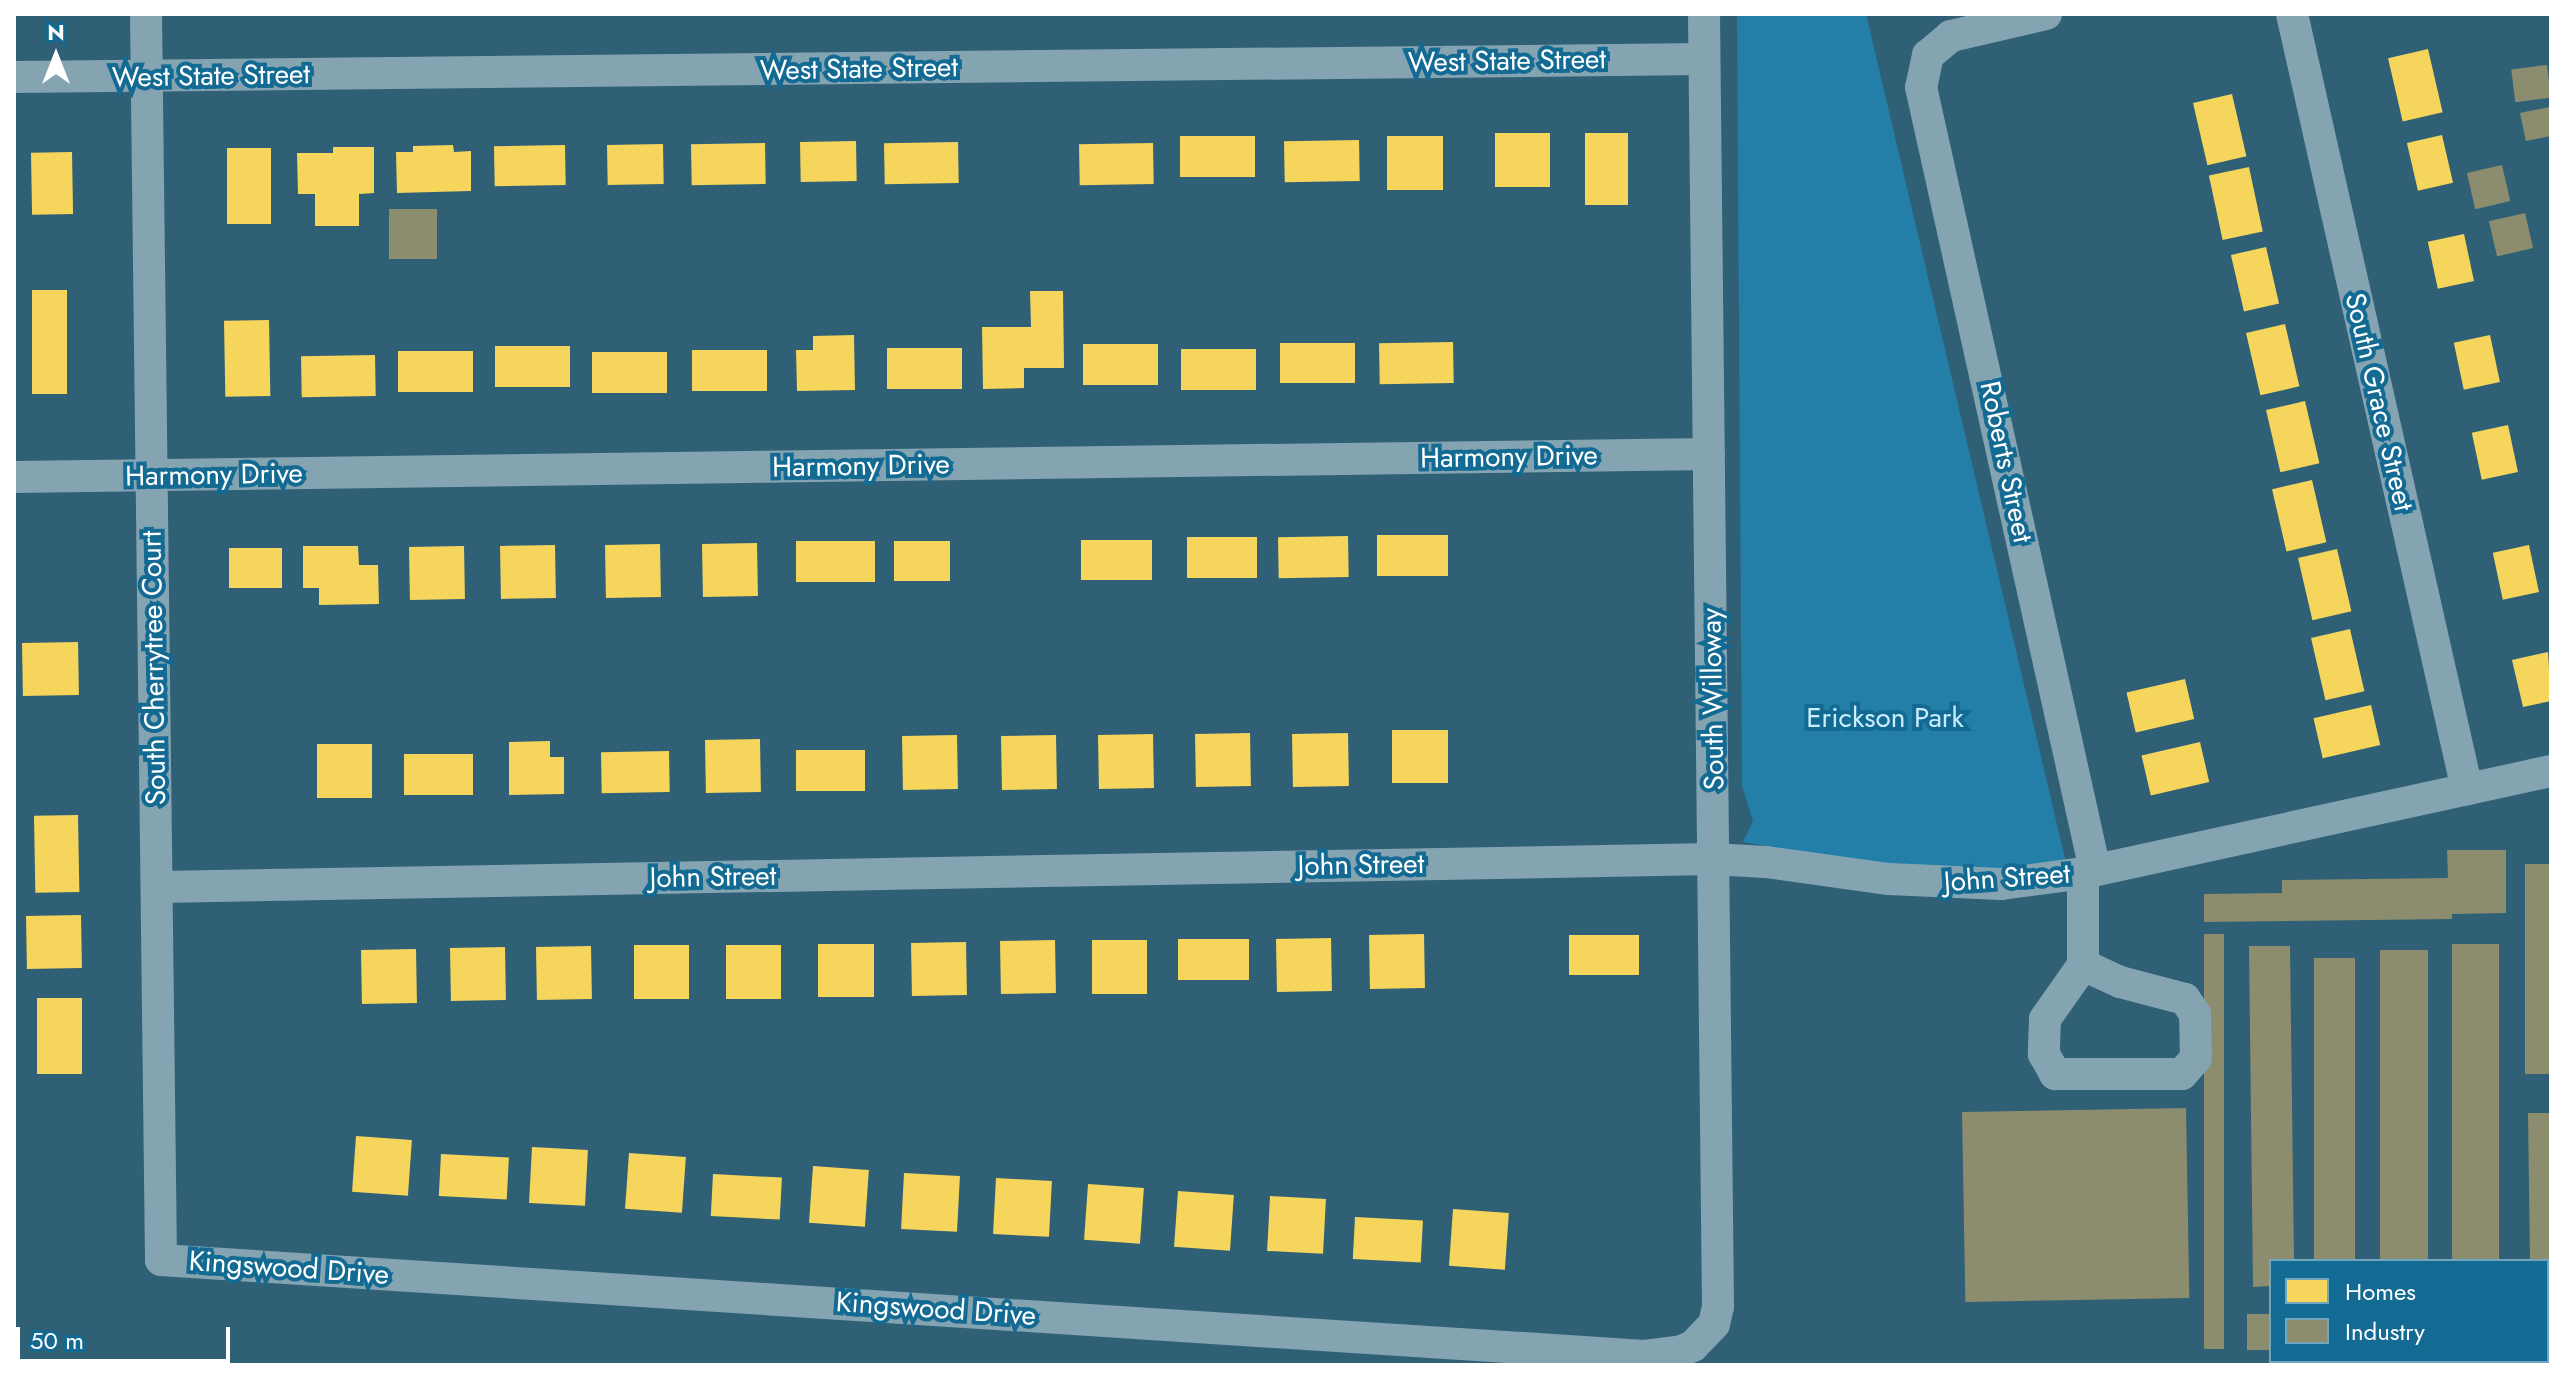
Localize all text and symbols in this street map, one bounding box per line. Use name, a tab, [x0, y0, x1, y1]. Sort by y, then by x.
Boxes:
north arrow	[16, 16, 96, 96]
text: N	[47, 16, 65, 48]
street label: West State Street	[1408, 42, 1606, 80]
street label: West State Street	[760, 50, 958, 88]
street label: West State Street	[112, 57, 310, 95]
street label: South Grace Street	[2338, 290, 2420, 514]
street label: Roberts Street	[1973, 378, 2039, 546]
street label: Harmony Drive	[1420, 439, 1598, 475]
street label: Harmony Drive	[772, 448, 950, 484]
street label: Harmony Drive	[125, 457, 303, 493]
street label: South Cherrytree Court	[135, 530, 173, 806]
street label: South Willoway	[1695, 607, 1731, 791]
park label: Erickson Park	[1806, 701, 1964, 735]
street label: John Street	[1297, 847, 1425, 883]
street label: John Street	[1943, 857, 2071, 899]
street label: John Street	[649, 859, 777, 895]
street label: Kingswood Drive	[188, 1244, 390, 1292]
legend	[2269, 1259, 2549, 1363]
text: Homes	[2345, 1274, 2416, 1309]
street label: Kingswood Drive	[835, 1285, 1037, 1333]
scale bar	[20, 1311, 234, 1361]
text: Industry	[2345, 1314, 2425, 1349]
text: 50 m	[30, 1323, 84, 1358]

